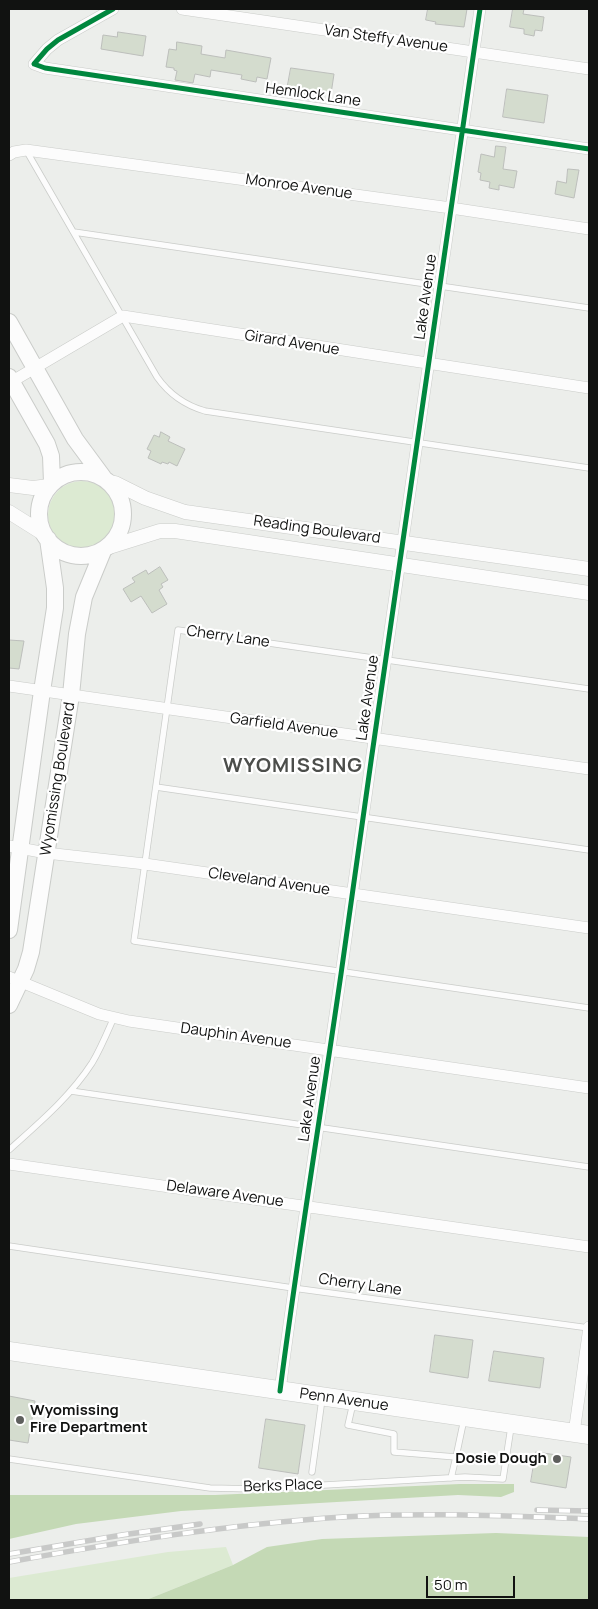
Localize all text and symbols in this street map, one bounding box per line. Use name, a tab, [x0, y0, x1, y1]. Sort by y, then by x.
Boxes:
street label: Van Steffy Avenue	[323, 21, 449, 57]
street label: Hemlock Lane	[264, 79, 362, 111]
street label: Monroe Avenue	[244, 171, 354, 203]
street label: Lake Avenue	[411, 253, 441, 341]
street label: Girard Avenue	[243, 327, 341, 359]
street label: Reading Boulevard	[252, 512, 382, 548]
street label: Cherry Lane	[185, 622, 271, 652]
street label: Lake Avenue	[353, 654, 383, 742]
street label: Wyomissing Boulevard	[37, 701, 79, 857]
street label: Garfield Avenue	[229, 710, 339, 742]
district label: WYOMISSING	[222, 754, 364, 778]
street label: Cleveland Avenue	[207, 865, 331, 899]
street label: Dauphin Avenue	[179, 1019, 293, 1053]
street label: Lake Avenue	[295, 1055, 325, 1143]
street label: Delaware Avenue	[165, 1177, 285, 1211]
street label: Cherry Lane	[317, 1270, 403, 1300]
street label: Penn Avenue	[298, 1385, 390, 1415]
place label: Wyomissing Fire Department	[30, 1402, 148, 1437]
marker: Wyomissing Fire Department	[14, 1414, 26, 1426]
place label: Dosie Dough	[455, 1450, 547, 1468]
marker: Dosie Dough	[551, 1453, 563, 1465]
street label: Berks Place	[243, 1476, 323, 1496]
scale bar	[428, 1566, 517, 1598]
text: 50 m	[434, 1574, 468, 1595]

